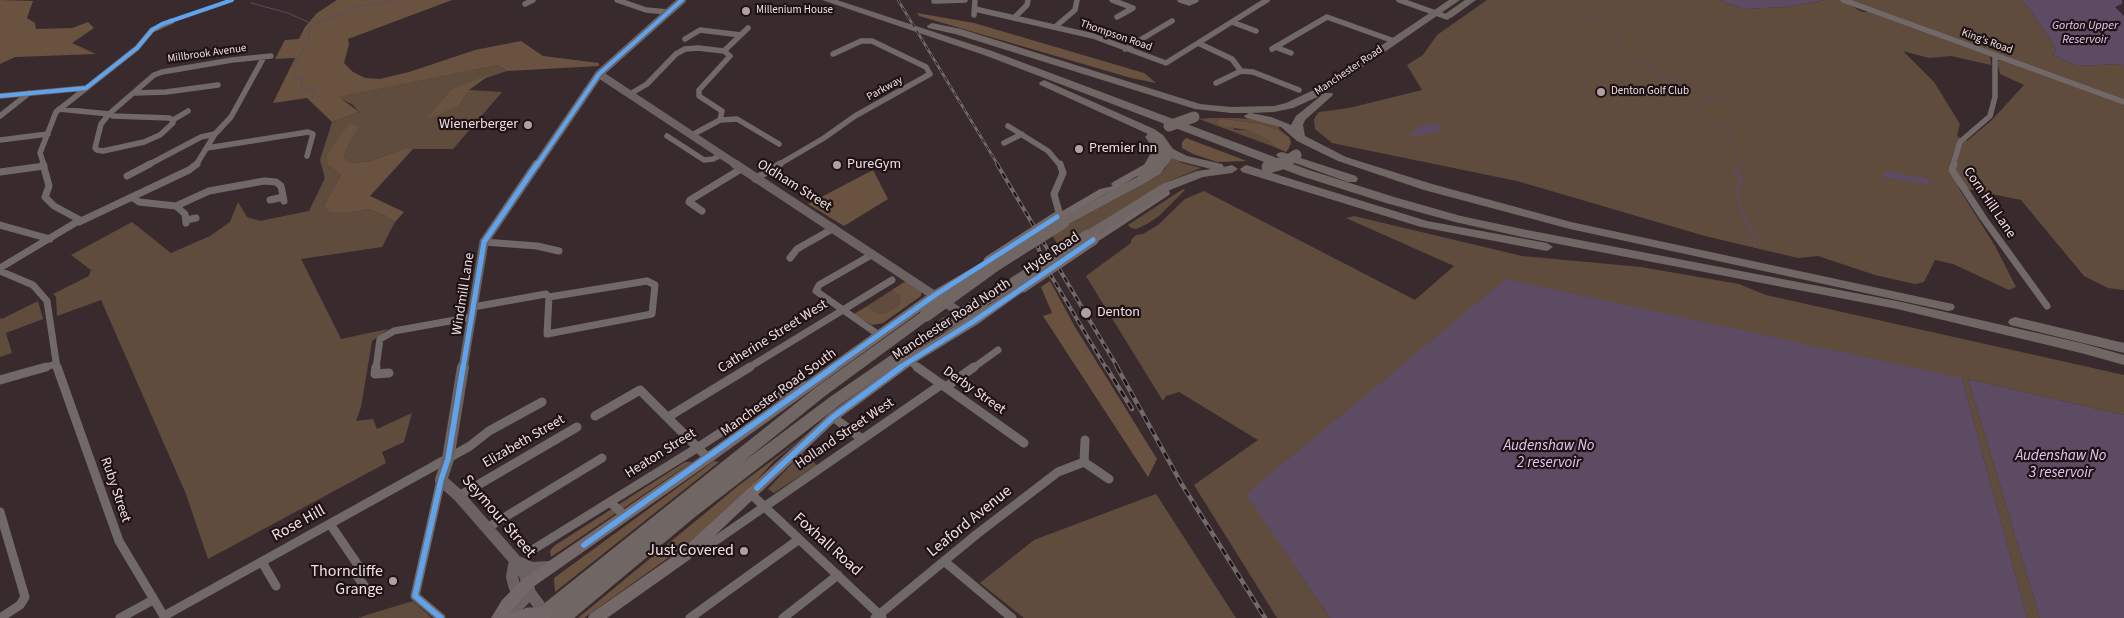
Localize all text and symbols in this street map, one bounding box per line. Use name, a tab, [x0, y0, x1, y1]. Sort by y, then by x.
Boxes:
place label: Millenium House	[756, 4, 833, 18]
marker: Millenium House	[740, 5, 752, 17]
street label: Thompson Road	[1078, 17, 1154, 55]
water label: Gorton Upper Reservoir	[2052, 19, 2118, 47]
street label: King's Road	[1960, 27, 2014, 57]
street label: Millbrook Avenue	[167, 42, 247, 66]
street label: Manchester Road	[1313, 43, 1385, 99]
street label: Parkway	[865, 74, 905, 104]
place label: Denton Golf Club	[1611, 85, 1689, 99]
marker: Denton Golf Club	[1595, 86, 1607, 98]
place label: Wienerberger	[439, 117, 518, 133]
marker: Wienerberger	[522, 119, 534, 131]
place label: Premier Inn	[1089, 141, 1157, 157]
marker: Premier Inn	[1073, 143, 1085, 155]
street label: Oldham Street	[754, 156, 834, 216]
place label: PureGym	[847, 157, 901, 173]
marker: PureGym	[831, 159, 843, 171]
street label: Corn Hill Lane	[1959, 164, 2019, 242]
street label: Hyde Road	[1021, 229, 1083, 279]
street label: Windmill Lane	[449, 252, 479, 336]
street label: Manchester Road North	[890, 276, 1014, 364]
street label: Catherine Street West	[715, 296, 831, 378]
place label: Denton	[1097, 305, 1140, 321]
marker: Denton	[1079, 306, 1093, 320]
street label: Manchester Road South	[718, 346, 840, 440]
street label: Derby Street	[939, 363, 1009, 419]
street label: Holland Street West	[793, 395, 897, 473]
street label: Elizabeth Street	[480, 412, 568, 472]
street label: Heaton Street	[622, 426, 700, 482]
water label: Audenshaw No 2 reservoir	[1504, 438, 1594, 473]
water label: Audenshaw No 3 reservoir	[2016, 448, 2106, 483]
street label: Ruby Street	[96, 455, 134, 525]
street label: Seymour Street	[457, 472, 539, 562]
street label: Leaford Avenue	[924, 482, 1016, 562]
street label: Rose Hill	[269, 502, 329, 546]
street label: Foxhall Road	[789, 509, 865, 581]
place label: Just Covered	[647, 541, 734, 561]
marker: Just Covered	[738, 545, 750, 557]
place label: Thorncliffe Grange	[310, 562, 383, 600]
marker: Thorncliffe Grange	[387, 575, 399, 587]

